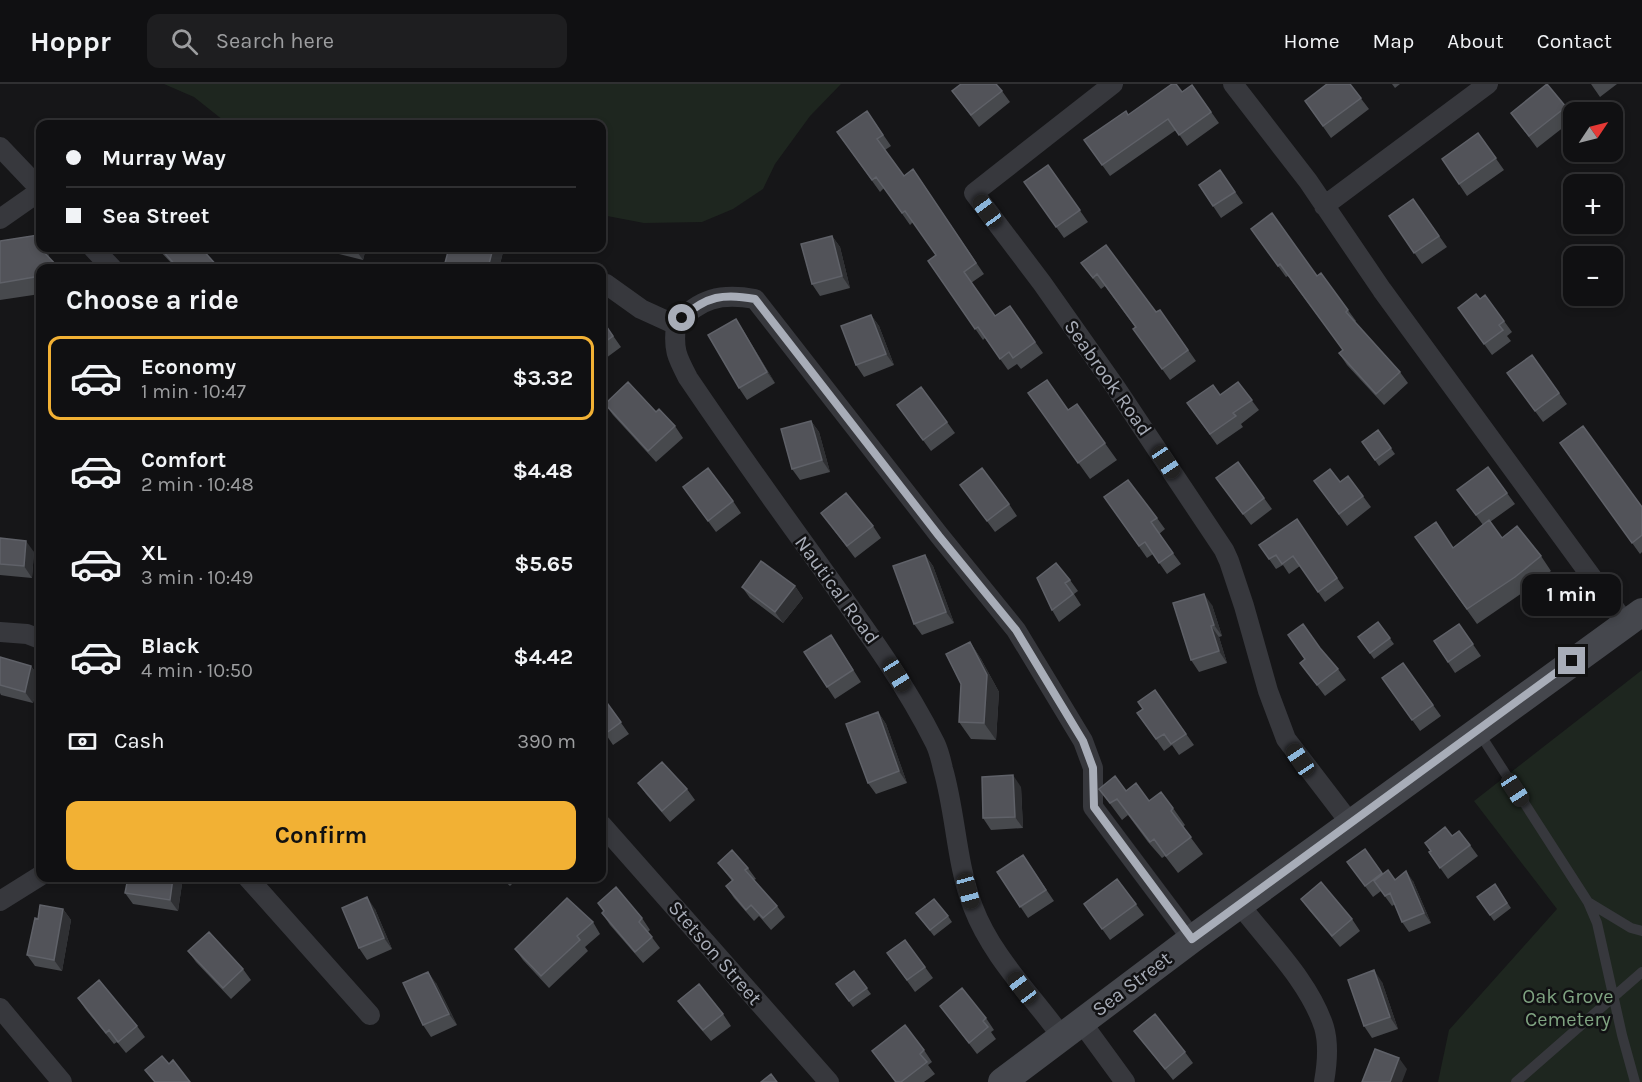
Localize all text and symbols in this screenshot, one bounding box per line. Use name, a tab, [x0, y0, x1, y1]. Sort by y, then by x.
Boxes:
search box	[147, 14, 567, 68]
text: Hoppr	[30, 25, 111, 58]
icon: search	[168, 25, 201, 58]
text: Search here	[216, 28, 334, 54]
text: Home	[1284, 29, 1340, 53]
text: Map	[1373, 29, 1414, 53]
text: About	[1447, 29, 1504, 53]
text: Contact	[1537, 29, 1612, 53]
north arrow	[1563, 102, 1623, 162]
map controls	[1563, 102, 1623, 306]
text: Murray Way	[102, 145, 226, 171]
button: +	[1563, 174, 1623, 234]
car	[969, 191, 1005, 231]
text: Sea Street	[102, 203, 209, 229]
button: −	[1563, 246, 1623, 306]
text: Choose a ride	[66, 284, 239, 316]
route start	[668, 304, 695, 331]
street label: Seabrook Road	[1059, 316, 1157, 440]
icon: car	[69, 351, 123, 405]
text: Economy	[141, 354, 236, 380]
text: $3.32	[512, 365, 573, 391]
text: 1 min · 10:47	[141, 380, 246, 403]
car	[1148, 442, 1184, 482]
icon: car	[69, 444, 123, 498]
text: Comfort	[141, 447, 226, 473]
text: $4.48	[513, 458, 573, 484]
text: 2 min · 10:48	[141, 473, 254, 496]
street label: Nautical Road	[790, 531, 884, 649]
icon: car	[69, 537, 123, 591]
text: XL	[141, 540, 167, 566]
text: $5.65	[514, 551, 573, 577]
text: 3 min · 10:49	[141, 566, 253, 589]
callout: 1 min	[1522, 574, 1622, 616]
text: 1 min	[1546, 583, 1597, 606]
icon: car	[69, 630, 123, 684]
text: Black	[141, 633, 200, 659]
text: $4.42	[514, 644, 573, 670]
route end	[1558, 647, 1585, 674]
car	[880, 655, 914, 695]
text: 4 min · 10:50	[141, 659, 253, 682]
icon: cash	[66, 725, 99, 758]
text: Cash	[114, 728, 164, 754]
text: 390 m	[517, 730, 576, 753]
car	[1282, 740, 1318, 780]
car	[1498, 770, 1532, 810]
button: Confirm	[66, 801, 576, 870]
car	[955, 871, 981, 911]
street label: Stetson Street	[663, 896, 767, 1010]
street label: Sea Street	[1088, 947, 1176, 1021]
car	[1004, 968, 1040, 1008]
park label: Oak Grove Cemetery	[1522, 985, 1614, 1031]

